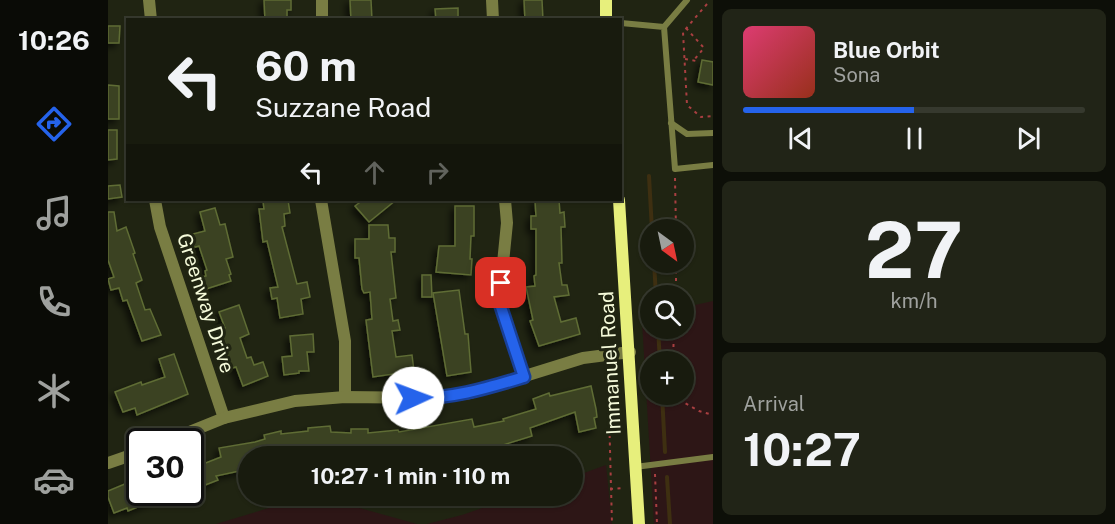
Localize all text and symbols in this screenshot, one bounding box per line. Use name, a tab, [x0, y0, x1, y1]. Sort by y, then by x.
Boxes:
text: 10:26	[18, 24, 90, 56]
text: Blue Orbit	[833, 37, 940, 63]
text: 60 m	[255, 41, 357, 90]
icon: left	[156, 42, 234, 120]
text: Sona	[833, 63, 880, 87]
text: Suzzane Road	[255, 91, 431, 123]
icon: directions	[33, 103, 75, 145]
icon: previous	[784, 122, 817, 155]
icon: pause	[898, 122, 931, 155]
icon: next	[1012, 122, 1045, 155]
icon: left	[295, 156, 328, 189]
icon: ahead	[358, 156, 391, 189]
icon: right	[421, 156, 454, 189]
icon: music	[33, 192, 75, 234]
text: 27	[865, 204, 963, 296]
north arrow	[640, 219, 694, 273]
map controls	[640, 219, 694, 405]
street label: Greenway Drive	[172, 230, 240, 376]
pin	[475, 257, 526, 308]
icon: arrive	[484, 266, 517, 299]
icon: phone	[33, 281, 75, 323]
button: search	[640, 285, 694, 339]
text: km/h	[890, 289, 938, 313]
street label: Immanuel Road	[594, 290, 626, 436]
button: +	[640, 351, 694, 405]
position arrow	[381, 366, 445, 430]
icon: climate	[33, 370, 75, 412]
text: Arrival	[743, 392, 805, 416]
text: 10:27	[743, 423, 861, 476]
speed limit sign: 30	[126, 428, 204, 506]
icon: car	[33, 459, 75, 501]
text: 10:27 · 1 min · 110 m	[311, 463, 510, 489]

